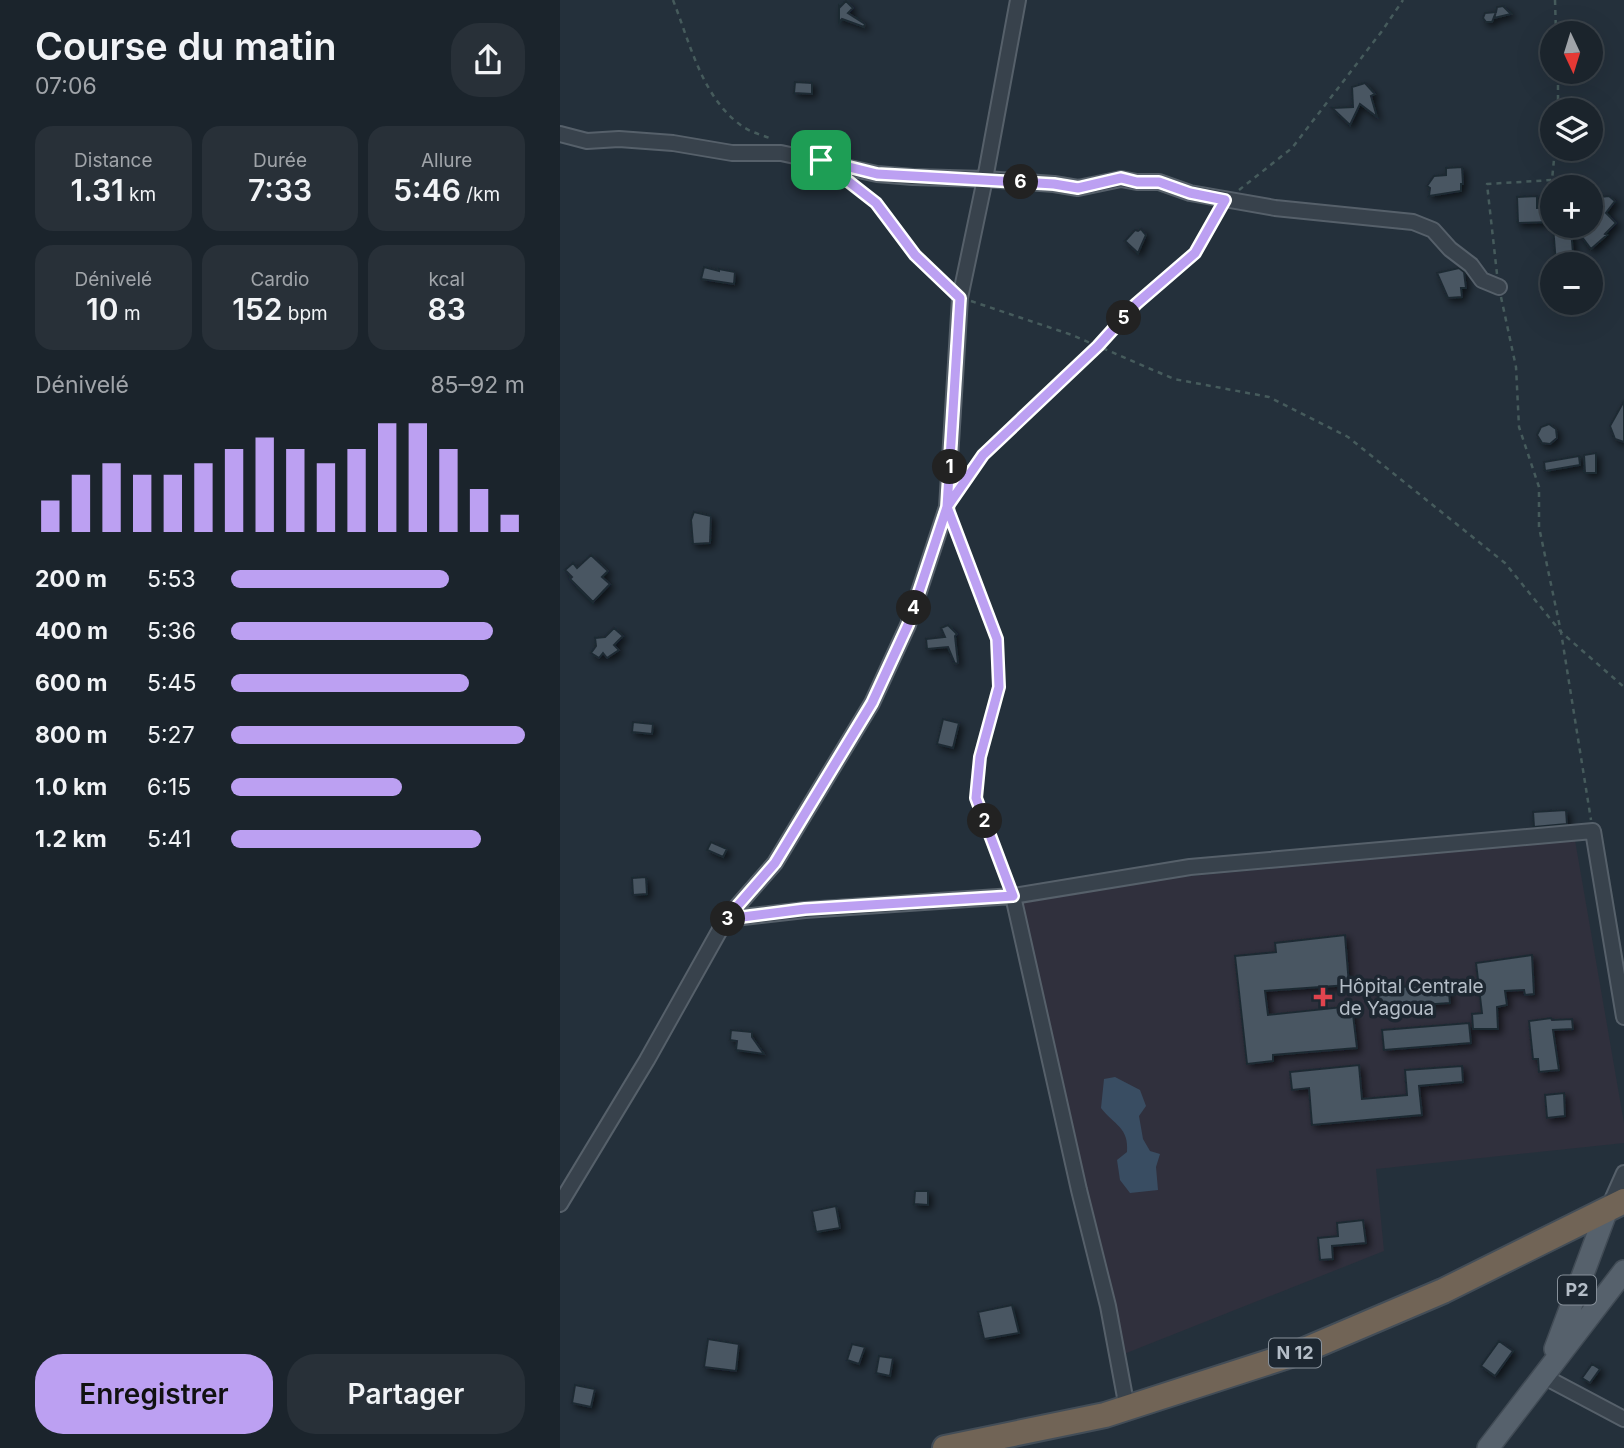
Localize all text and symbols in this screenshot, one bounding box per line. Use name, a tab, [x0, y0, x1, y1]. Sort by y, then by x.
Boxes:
north arrow	[1540, 21, 1603, 84]
map controls	[1540, 21, 1603, 315]
text: Course du matin	[35, 23, 337, 69]
button: share	[451, 23, 525, 97]
text: 07:06	[35, 72, 97, 100]
button: layers	[1540, 98, 1603, 161]
pin	[791, 130, 851, 190]
icon: arrive	[802, 141, 840, 179]
text: Distance	[74, 149, 153, 172]
text: Durée	[253, 149, 307, 172]
text: Allure	[421, 149, 472, 172]
pin: 6	[1004, 164, 1038, 200]
text: 6	[1014, 170, 1027, 193]
text: 1.31	[70, 172, 124, 208]
text: 7:33	[248, 172, 312, 208]
text: 5:46	[393, 172, 461, 208]
button: +	[1540, 175, 1603, 238]
text: km	[124, 183, 156, 206]
text: /km	[461, 183, 500, 206]
button: −	[1540, 252, 1603, 315]
text: Dénivelé	[74, 268, 152, 291]
text: Cardio	[250, 268, 310, 291]
text: kcal	[429, 268, 465, 291]
text: 10	[86, 291, 119, 327]
text: 152	[232, 291, 282, 327]
text: 83	[428, 291, 466, 327]
pin: 5	[1106, 300, 1142, 336]
text: m	[119, 302, 141, 325]
text: bpm	[282, 302, 328, 325]
text: 5	[1117, 306, 1130, 329]
text: Dénivelé	[35, 371, 129, 399]
text: 85–92 m	[430, 371, 525, 399]
pin: 1	[932, 449, 968, 484]
text: 1	[945, 455, 954, 478]
text: 200 m	[35, 565, 107, 593]
text: 5:53	[147, 565, 196, 593]
pin: 4	[896, 590, 932, 626]
text: 4	[907, 596, 920, 619]
text: 400 m	[35, 617, 108, 645]
text: 5:36	[147, 617, 196, 645]
text: 600 m	[35, 669, 107, 697]
text: 5:45	[147, 669, 196, 697]
text: 800 m	[35, 721, 107, 749]
text: 5:27	[147, 721, 195, 749]
text: 1.0 km	[35, 773, 107, 801]
text: 6:15	[147, 773, 191, 801]
pin: 2	[968, 804, 1002, 838]
text: 2	[979, 809, 990, 832]
text: 1.2 km	[35, 825, 107, 853]
text: 5:41	[147, 825, 191, 853]
pin: 3	[710, 902, 746, 936]
text: 3	[721, 907, 734, 930]
place label: Hôpital Centrale de Yagoua	[1339, 975, 1484, 1020]
marker: Hôpital Centrale de Yagoua	[1313, 987, 1333, 1007]
road number: P2	[1558, 1275, 1596, 1304]
road number: N 12	[1269, 1338, 1321, 1368]
button: Enregistrer	[35, 1354, 273, 1434]
button: Partager	[287, 1354, 525, 1434]

